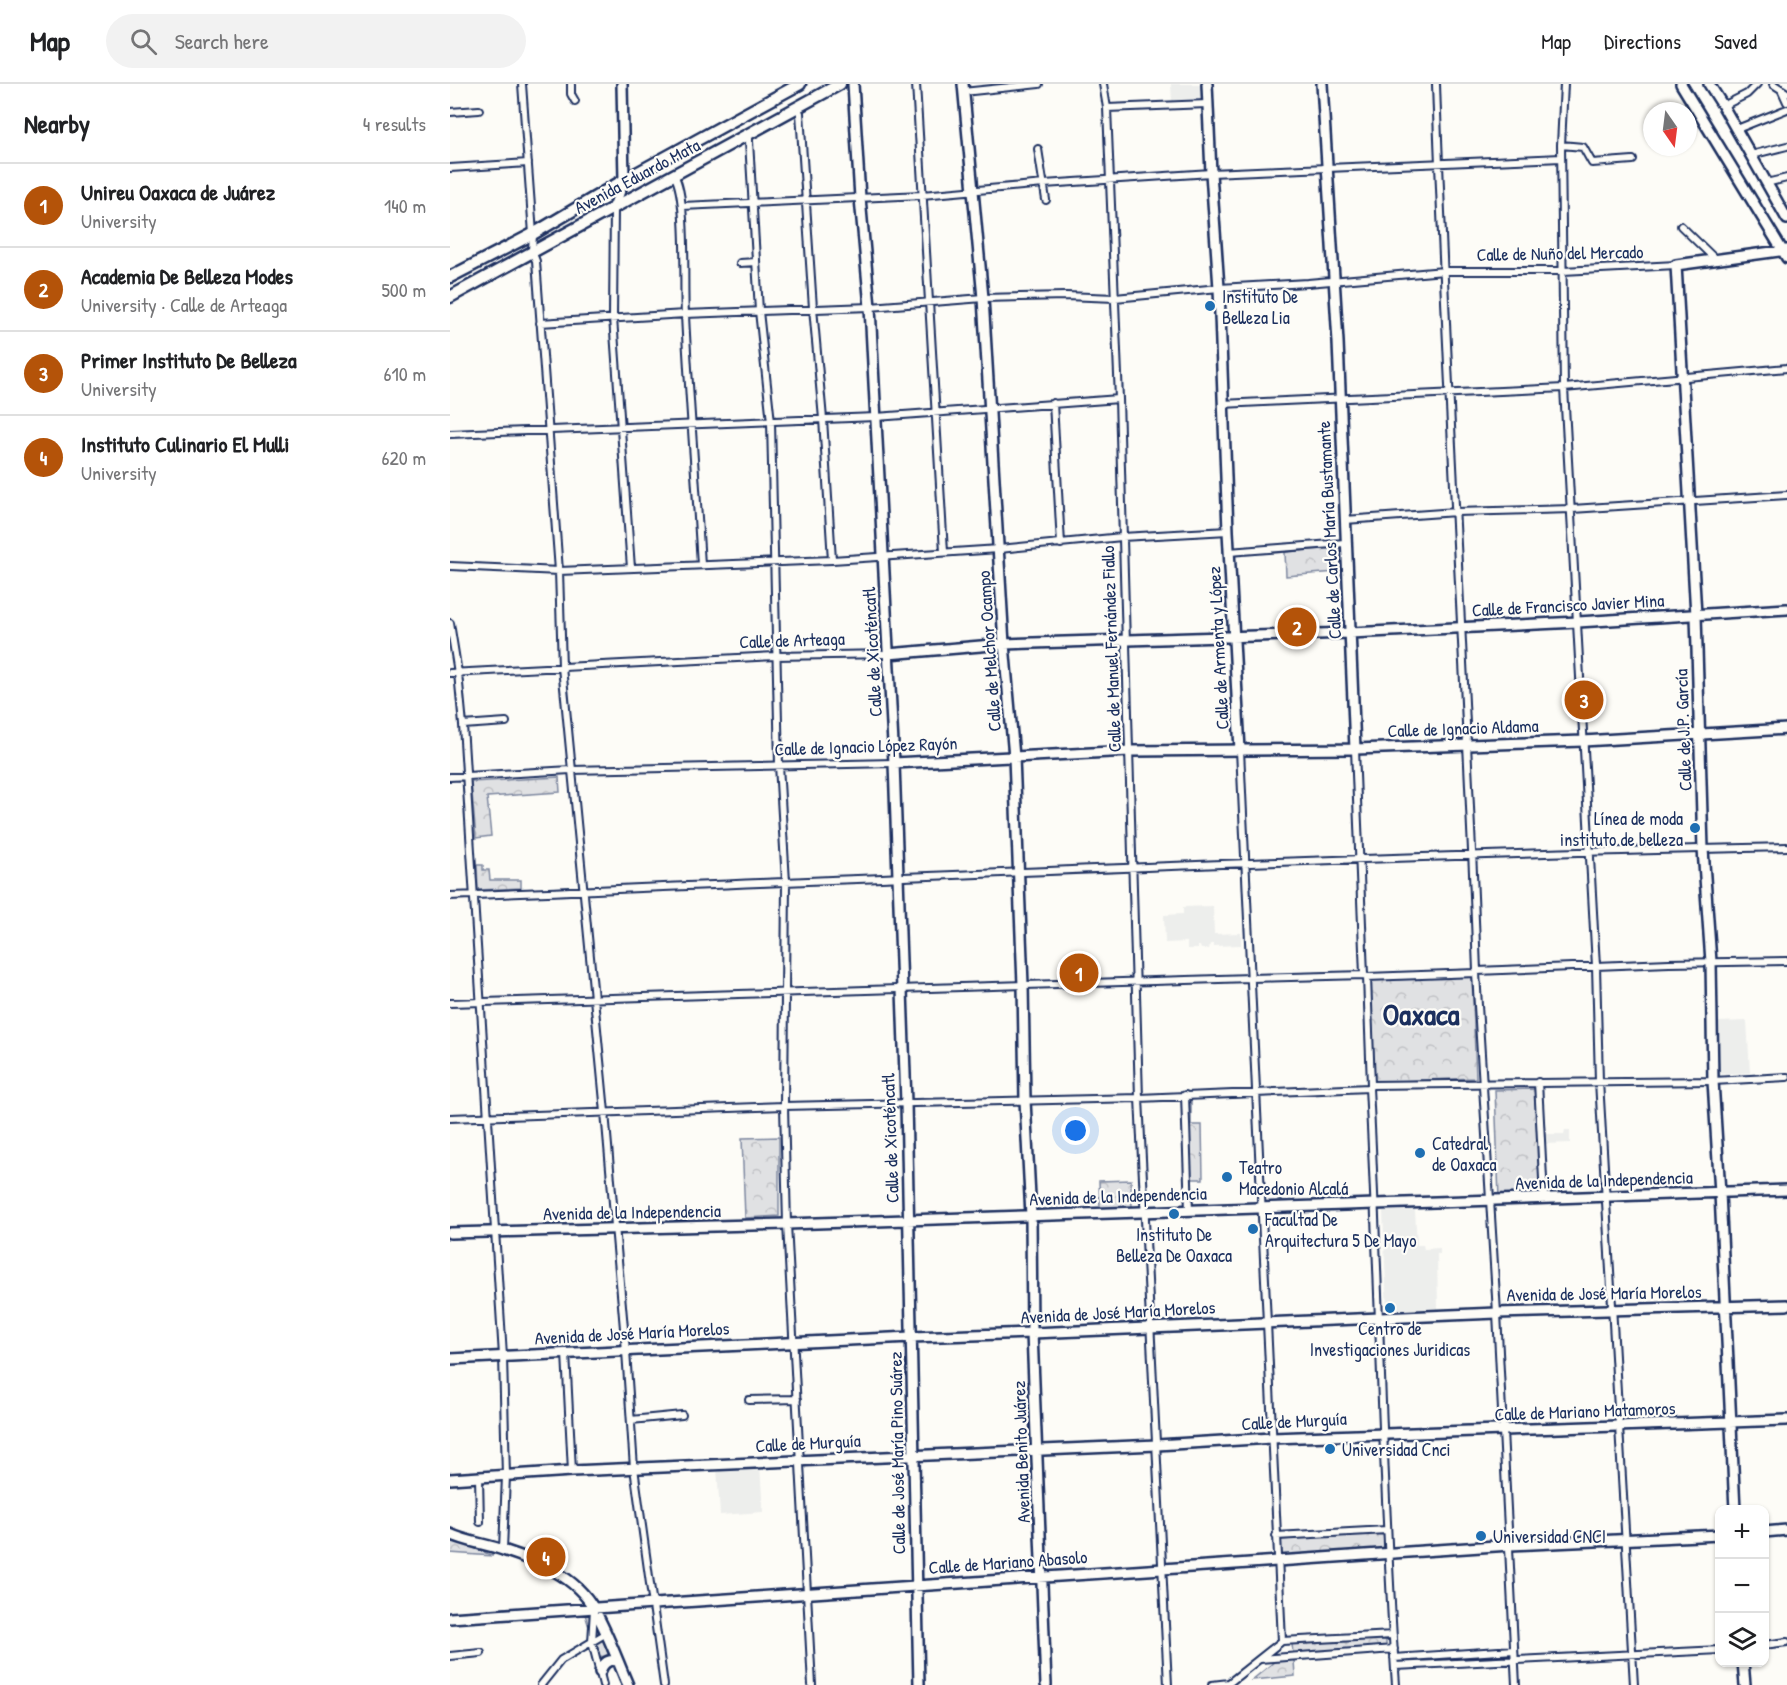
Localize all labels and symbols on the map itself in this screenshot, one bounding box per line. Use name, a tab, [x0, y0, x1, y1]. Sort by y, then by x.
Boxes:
north arrow	[1643, 102, 1697, 156]
street label: Avenida Eduardo Mata	[570, 132, 704, 220]
street label: Calle de Nuño del Mercado	[1476, 239, 1644, 267]
place label: Instituto De Belleza Lia	[1222, 284, 1298, 330]
marker: Instituto De Belleza Lia	[1203, 299, 1217, 313]
street label: Calle de Carlos María Bustamante	[1311, 420, 1347, 640]
street label: Calle de Manuel Fernández Fiallo	[1095, 545, 1127, 753]
street label: Calle de Armenta y López	[1201, 566, 1235, 730]
street label: Calle de Melchor Ocampo	[971, 570, 1007, 732]
street label: Calle de Xicoténcatl	[856, 586, 888, 718]
street label: Calle de Francisco Javier Mina	[1471, 587, 1665, 623]
pin: 2	[1278, 604, 1316, 650]
street label: Calle de Arteaga	[739, 626, 845, 654]
street label: Calle de J.P. García	[1668, 669, 1698, 791]
pin: 3	[1564, 678, 1604, 722]
street label: Calle de Ignacio Aldama	[1387, 713, 1539, 743]
street label: Calle de Ignacio López Rayón	[774, 730, 958, 762]
place label: Línea de moda instituto de belleza	[1560, 806, 1683, 852]
marker: Línea de moda instituto de belleza	[1688, 821, 1702, 835]
pin: 1	[1060, 950, 1098, 996]
district label: Oaxaca	[1382, 994, 1460, 1034]
street label: Calle de Xicoténcatl	[875, 1072, 905, 1203]
your location	[1061, 1116, 1090, 1145]
place label: Catedral de Oaxaca	[1432, 1131, 1497, 1177]
marker: Catedral de Oaxaca	[1413, 1146, 1427, 1160]
place label: Teatro Macedonio Alcalá	[1239, 1155, 1348, 1201]
street label: Avenida de la Independencia	[1515, 1164, 1693, 1196]
marker: Teatro Macedonio Alcalá	[1220, 1170, 1234, 1184]
street label: Avenida de la Independencia	[1029, 1180, 1207, 1212]
street label: Avenida de la Independencia	[543, 1198, 721, 1226]
marker: Instituto De Belleza De Oaxaca	[1167, 1207, 1181, 1221]
place label: Facultad De Arquitectura 5 De Mayo	[1264, 1207, 1416, 1253]
place label: Instituto De Belleza De Oaxaca	[1116, 1222, 1232, 1268]
marker: Facultad De Arquitectura 5 De Mayo	[1246, 1222, 1260, 1236]
street label: Avenida de José María Morelos	[1506, 1279, 1702, 1307]
street label: Avenida de José María Morelos	[1020, 1294, 1216, 1330]
marker: Centro de Investigaciones Juridicas	[1383, 1301, 1397, 1315]
street label: Avenida de José María Morelos	[534, 1315, 730, 1351]
place label: Centro de Investigaciones Juridicas	[1310, 1316, 1470, 1362]
street label: Calle de José María Pino Suárez	[883, 1351, 911, 1555]
street label: Avenida Benito Juárez	[1006, 1380, 1036, 1524]
street label: Calle de Mariano Matamoros	[1494, 1395, 1676, 1427]
street label: Calle de Murguía	[1241, 1406, 1347, 1436]
street label: Calle de Murguía	[755, 1428, 861, 1458]
place label: Universidad Cnci	[1342, 1437, 1451, 1462]
marker: Universidad Cnci	[1323, 1442, 1337, 1456]
place label: Universidad CNCI	[1493, 1524, 1606, 1549]
marker: Universidad CNCI	[1474, 1529, 1488, 1543]
pin: 4	[526, 1534, 566, 1580]
street label: Calle de Mariano Abasolo	[928, 1544, 1088, 1580]

